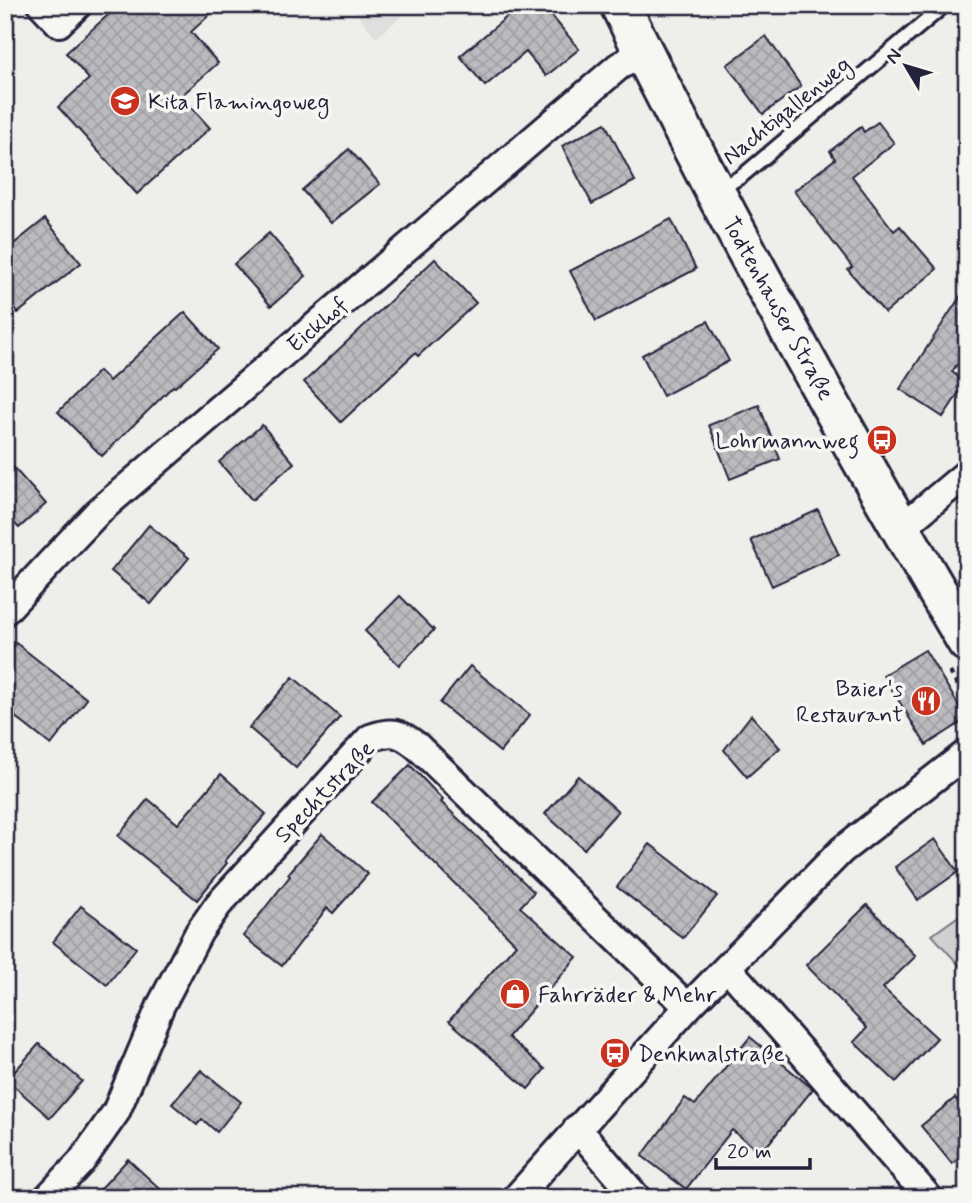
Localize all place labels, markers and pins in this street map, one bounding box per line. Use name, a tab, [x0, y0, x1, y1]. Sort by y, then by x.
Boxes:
school or university icon: Kita Flamingoweg	[108, 84, 142, 118]
place label: Kita Flamingoweg	[148, 88, 329, 120]
bus stop icon: Lohrmannweg	[865, 423, 899, 457]
place label: Lohrmannweg	[716, 427, 859, 459]
place label: Baier's Restaurant	[796, 675, 903, 731]
restaurant icon: Baier's Restaurant	[909, 684, 943, 718]
shop icon: Fahrräder & Mehr	[498, 977, 532, 1011]
place label: Fahrräder & Mehr	[538, 981, 717, 1011]
bus stop icon: Denkmalstraße	[598, 1036, 632, 1070]
place label: Denkmalstraße	[638, 1040, 785, 1070]

